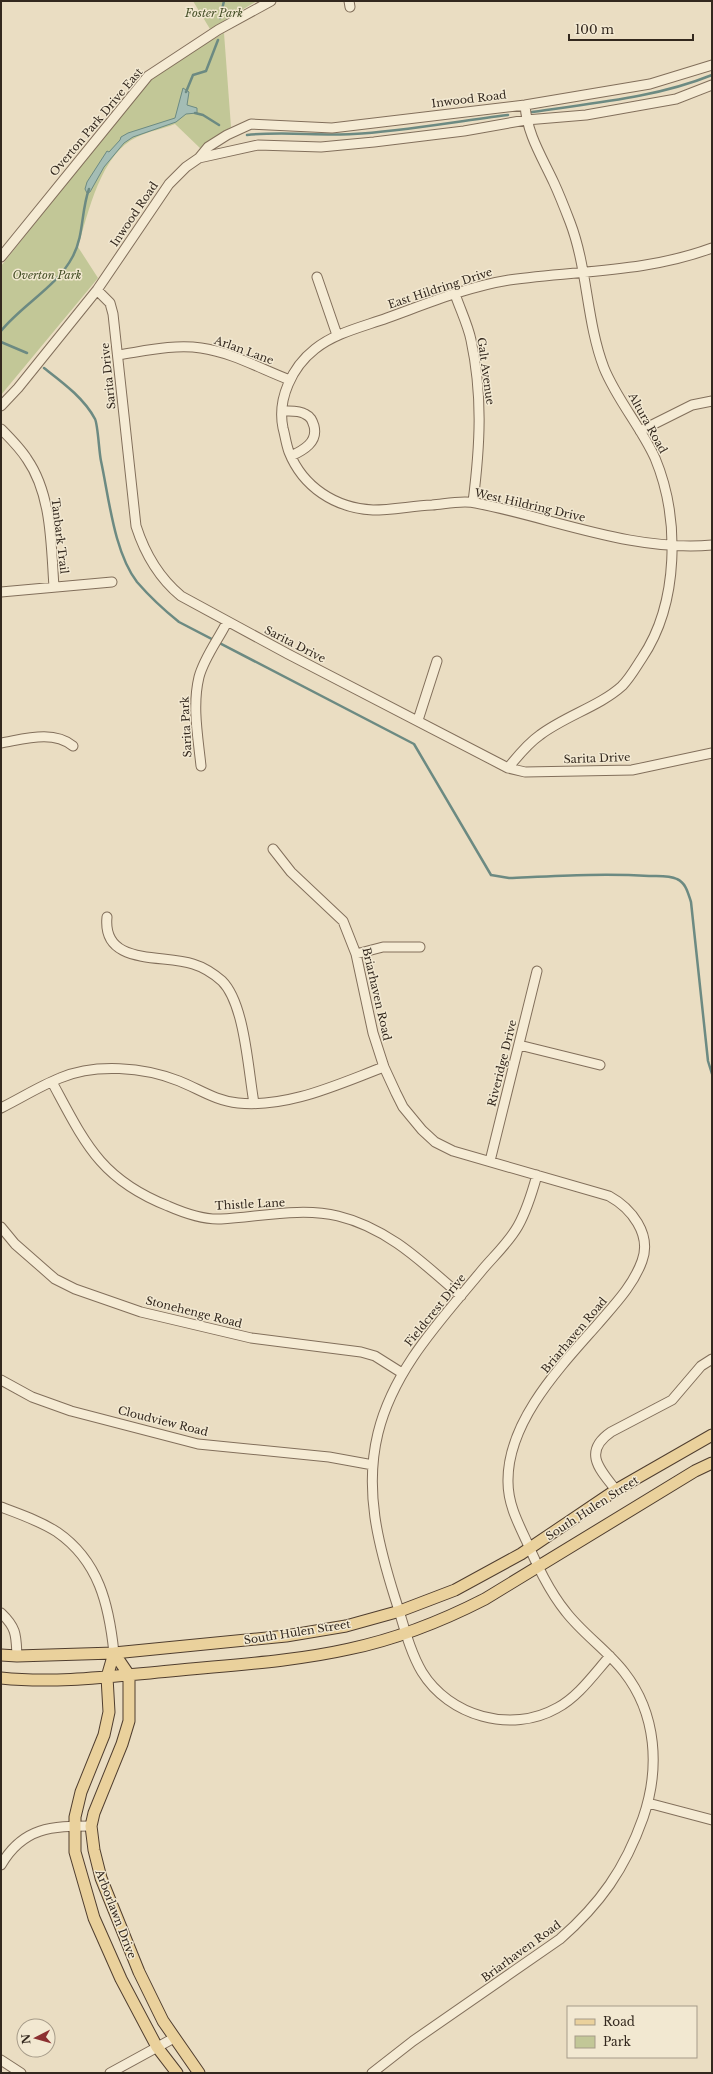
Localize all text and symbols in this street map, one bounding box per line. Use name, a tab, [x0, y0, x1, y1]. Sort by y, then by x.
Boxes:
park label: Foster Park	[184, 6, 243, 20]
scale bar	[569, 16, 693, 42]
text: 100 m	[575, 22, 614, 37]
street label: Overton Park Drive East	[47, 64, 146, 179]
street label: Inwood Road	[431, 87, 508, 111]
street label: Inwood Road	[107, 178, 161, 249]
street label: East Hildring Drive	[386, 265, 494, 311]
park label: Overton Park	[13, 268, 82, 282]
street label: Arlan Lane	[211, 332, 276, 367]
street label: Galt Avenue	[474, 336, 498, 406]
street label: Sarita Drive	[98, 342, 118, 410]
street label: Altura Road	[625, 389, 671, 456]
street label: West Hildring Drive	[472, 485, 587, 525]
street label: Tanbark Trail	[48, 497, 72, 575]
street label: Sarita Drive	[262, 623, 328, 665]
street label: Sarita Park	[177, 696, 195, 758]
street label: Sarita Drive	[563, 750, 631, 766]
street label: Briarhaven Road	[359, 946, 395, 1042]
street label: Riveridge Drive	[484, 1018, 520, 1108]
street label: Thistle Lane	[215, 1195, 285, 1213]
street label: Fieldcrest Drive	[401, 1271, 469, 1349]
street label: Stonehenge Road	[144, 1293, 244, 1331]
street label: Briarhaven Road	[538, 1294, 610, 1376]
street label: Cloudview Road	[116, 1403, 210, 1439]
street label: South Hulen Street	[543, 1472, 642, 1543]
street label: South Hulen Street	[243, 1617, 352, 1647]
street label: Arborlawn Drive	[92, 1867, 139, 1961]
street label: Briarhaven Road	[478, 1917, 564, 1985]
legend	[567, 2006, 697, 2058]
text: Road	[603, 2014, 635, 2029]
north arrow	[16, 2018, 56, 2058]
text: N	[18, 2033, 34, 2045]
text: Park	[603, 2034, 631, 2049]

